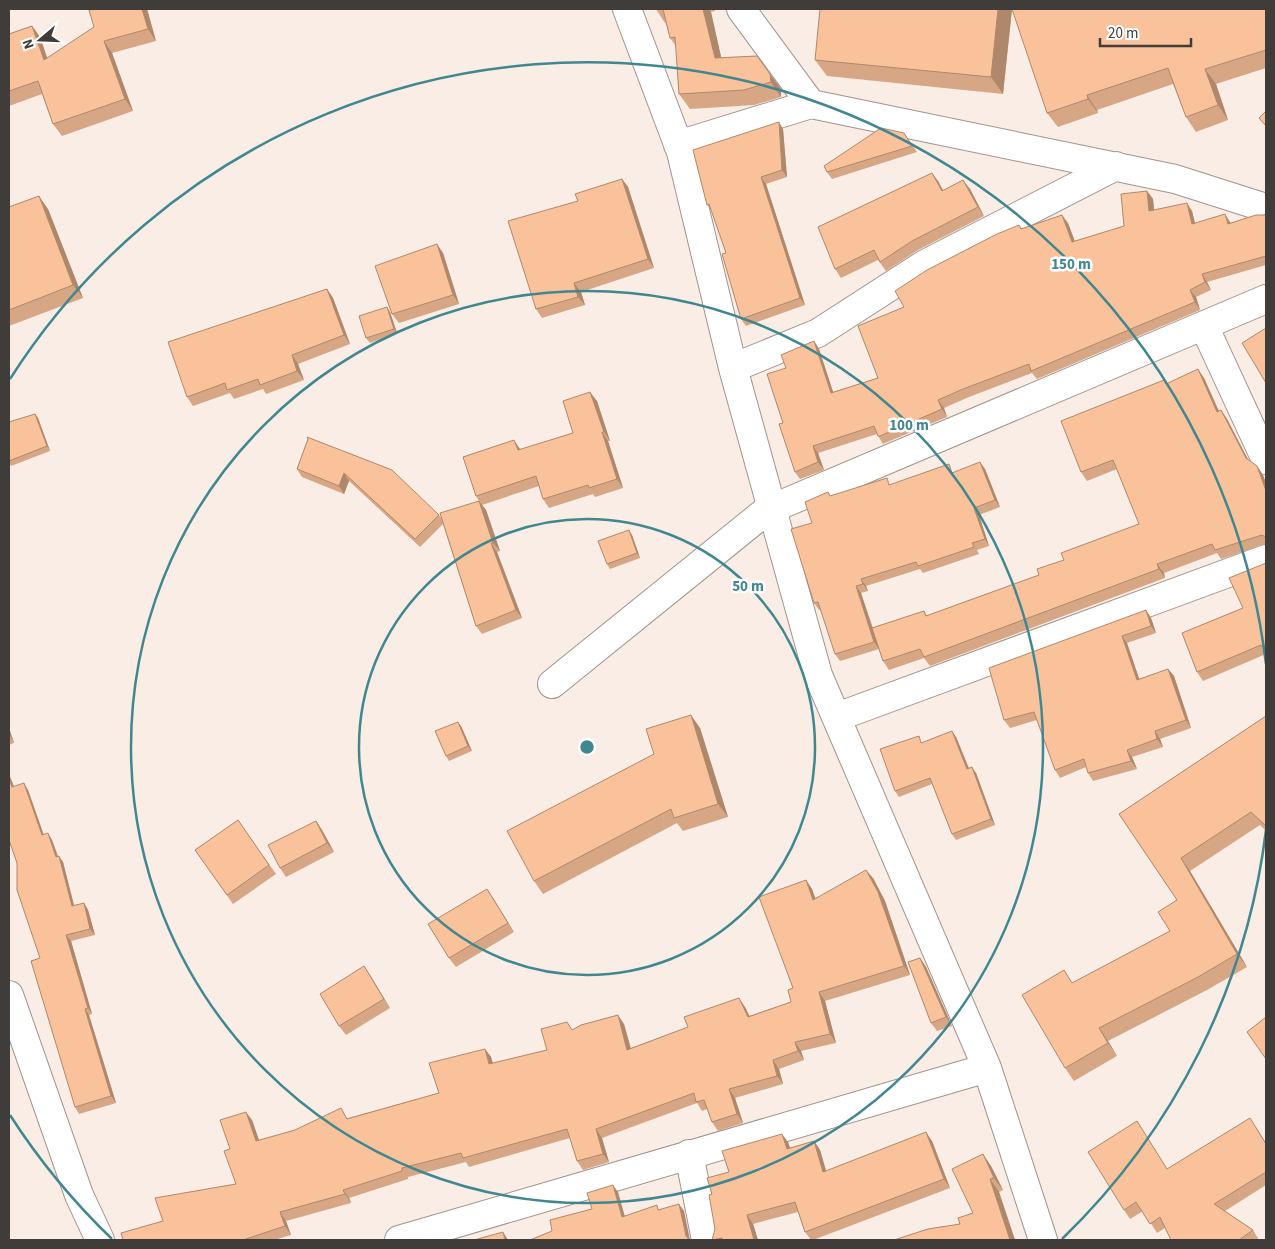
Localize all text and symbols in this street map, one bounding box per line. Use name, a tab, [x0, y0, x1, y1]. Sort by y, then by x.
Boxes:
north arrow	[15, 15, 65, 65]
scale bar	[1100, 15, 1191, 47]
text: 20 m	[1108, 23, 1138, 44]
text: N	[18, 36, 40, 52]
text: 150 m	[1051, 254, 1091, 275]
text: 100 m	[889, 415, 929, 436]
text: 50 m	[732, 576, 764, 597]
centre of rings	[578, 738, 596, 756]

